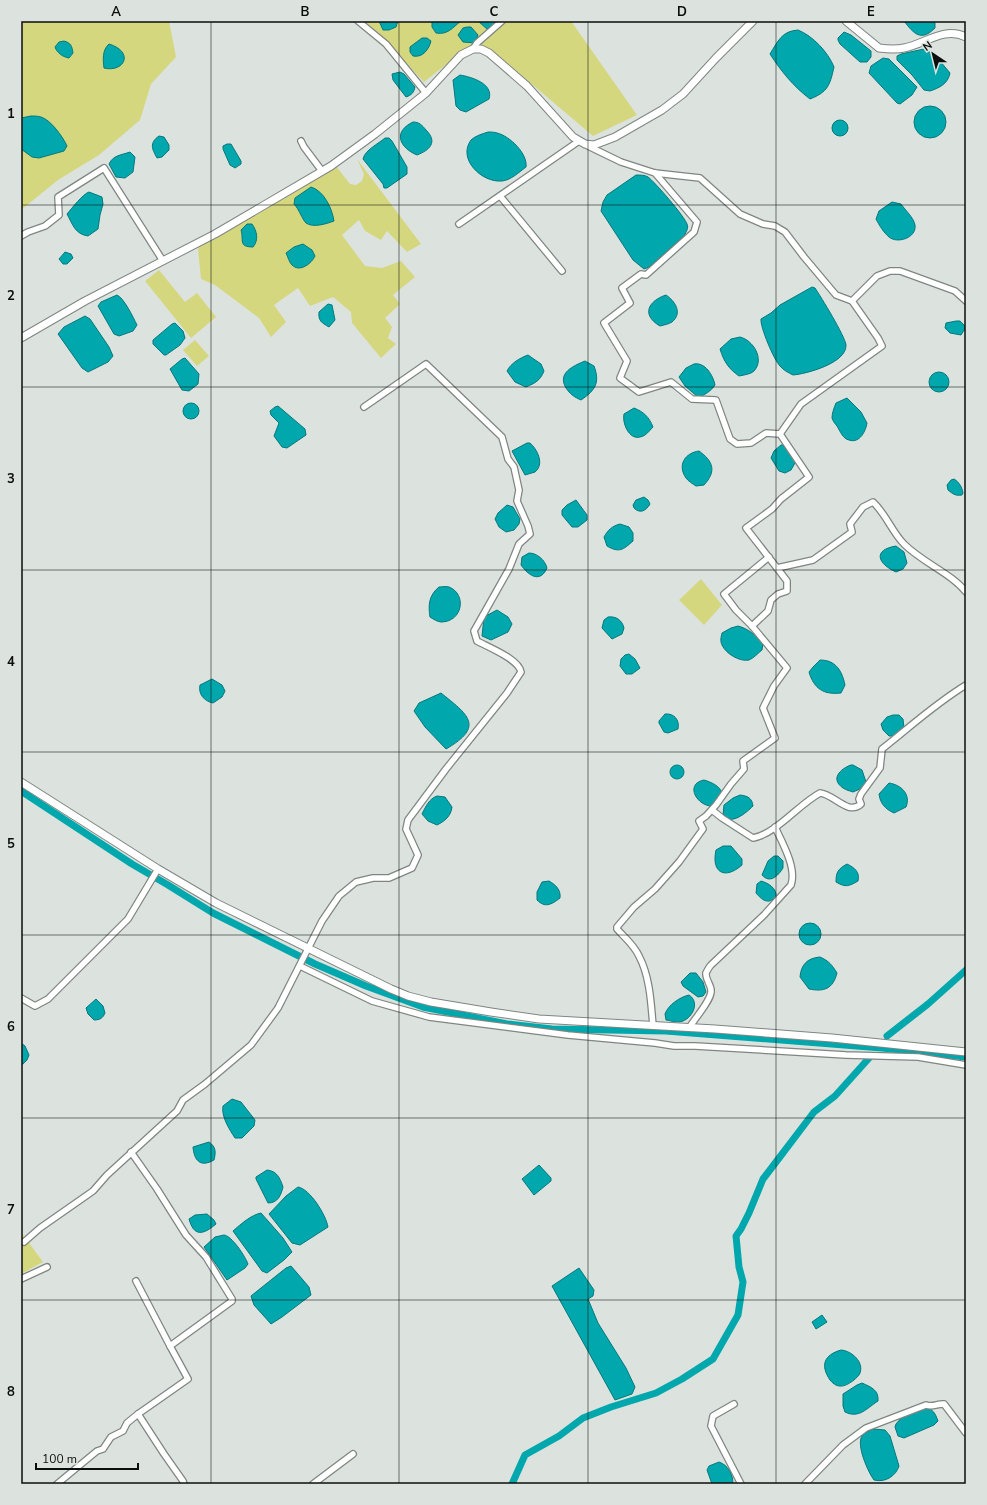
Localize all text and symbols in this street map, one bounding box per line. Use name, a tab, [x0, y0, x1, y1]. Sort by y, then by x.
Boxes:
text: A	[111, 3, 121, 21]
text: B	[301, 3, 310, 21]
text: C	[490, 3, 499, 21]
text: D	[677, 3, 687, 21]
text: E	[867, 3, 875, 21]
north arrow	[913, 34, 953, 74]
text: N	[920, 38, 935, 55]
text: 1	[7, 105, 15, 123]
text: 2	[7, 287, 15, 305]
text: 3	[7, 470, 15, 488]
text: 4	[7, 653, 15, 671]
text: 5	[7, 835, 15, 853]
text: 6	[7, 1018, 15, 1036]
text: 7	[7, 1201, 15, 1219]
text: 8	[7, 1383, 15, 1401]
scale bar	[36, 1445, 138, 1471]
text: 100 m	[42, 1451, 77, 1467]

